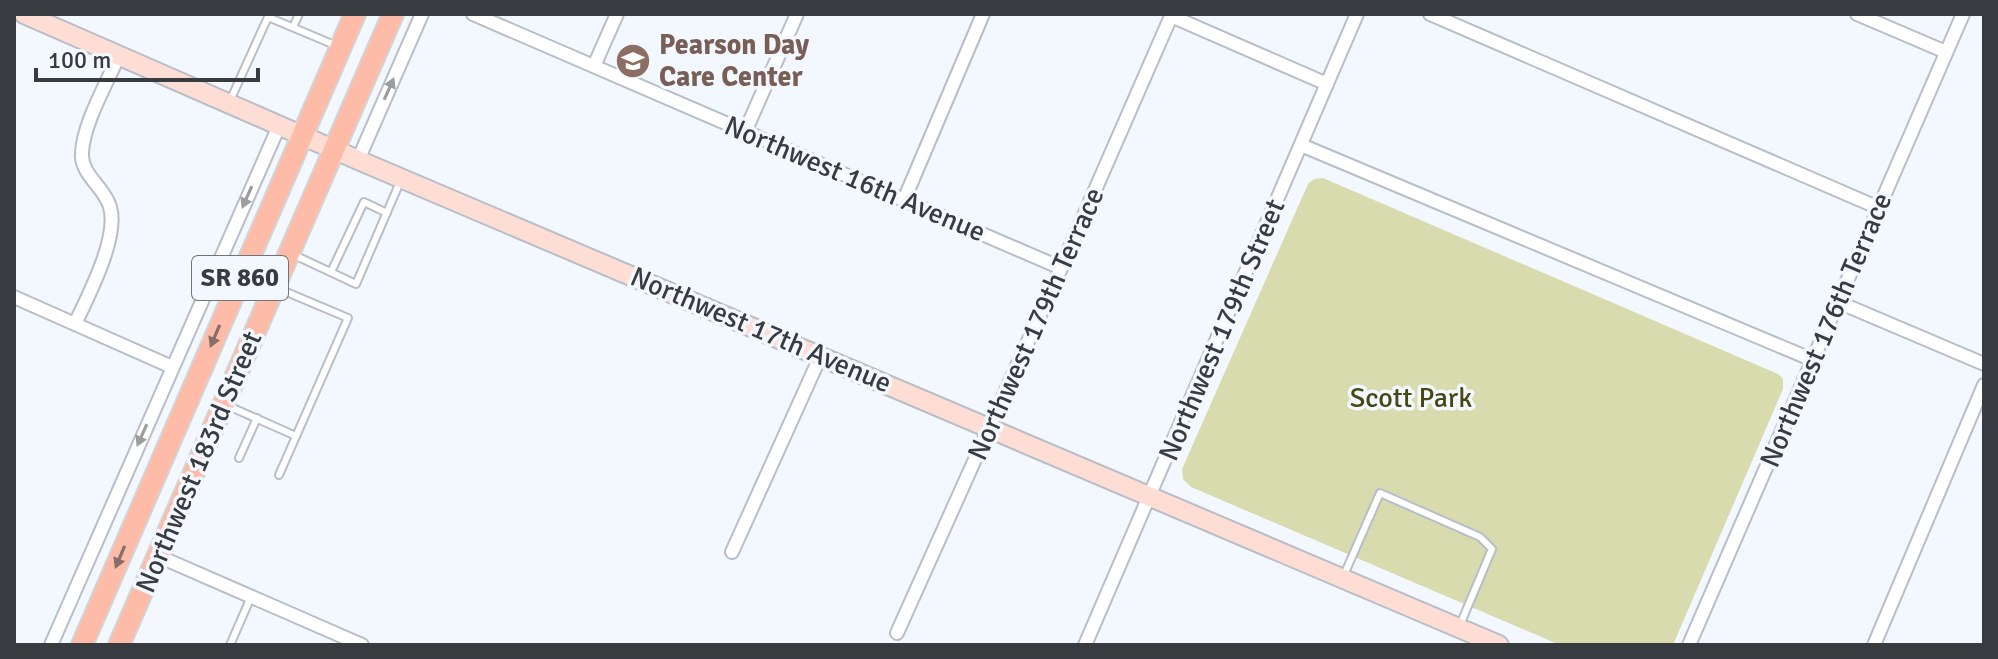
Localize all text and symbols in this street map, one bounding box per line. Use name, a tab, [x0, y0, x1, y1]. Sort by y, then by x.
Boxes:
place label: Pearson Day Care Center	[659, 28, 809, 94]
scale bar	[36, 32, 258, 82]
school or university icon: Pearson Day Care Center	[614, 42, 652, 80]
text: 100 m	[48, 45, 111, 75]
one-way arrow	[382, 77, 396, 101]
street label: Northwest 16th Avenue	[719, 109, 991, 249]
street label: Northwest 179th Terrace	[961, 182, 1111, 466]
one-way arrow	[241, 186, 254, 209]
street label: Northwest 176th Terrace	[1753, 188, 1899, 472]
street label: Northwest 179th Street	[1152, 194, 1293, 466]
road number: SR 860	[192, 256, 288, 300]
street label: Northwest 17th Avenue	[625, 260, 897, 400]
one-way arrow	[209, 324, 222, 348]
street label: Northwest 183rd Street	[129, 326, 270, 598]
park label: Scott Park	[1350, 381, 1472, 415]
one-way arrow	[135, 423, 149, 447]
one-way arrow	[114, 545, 127, 569]

